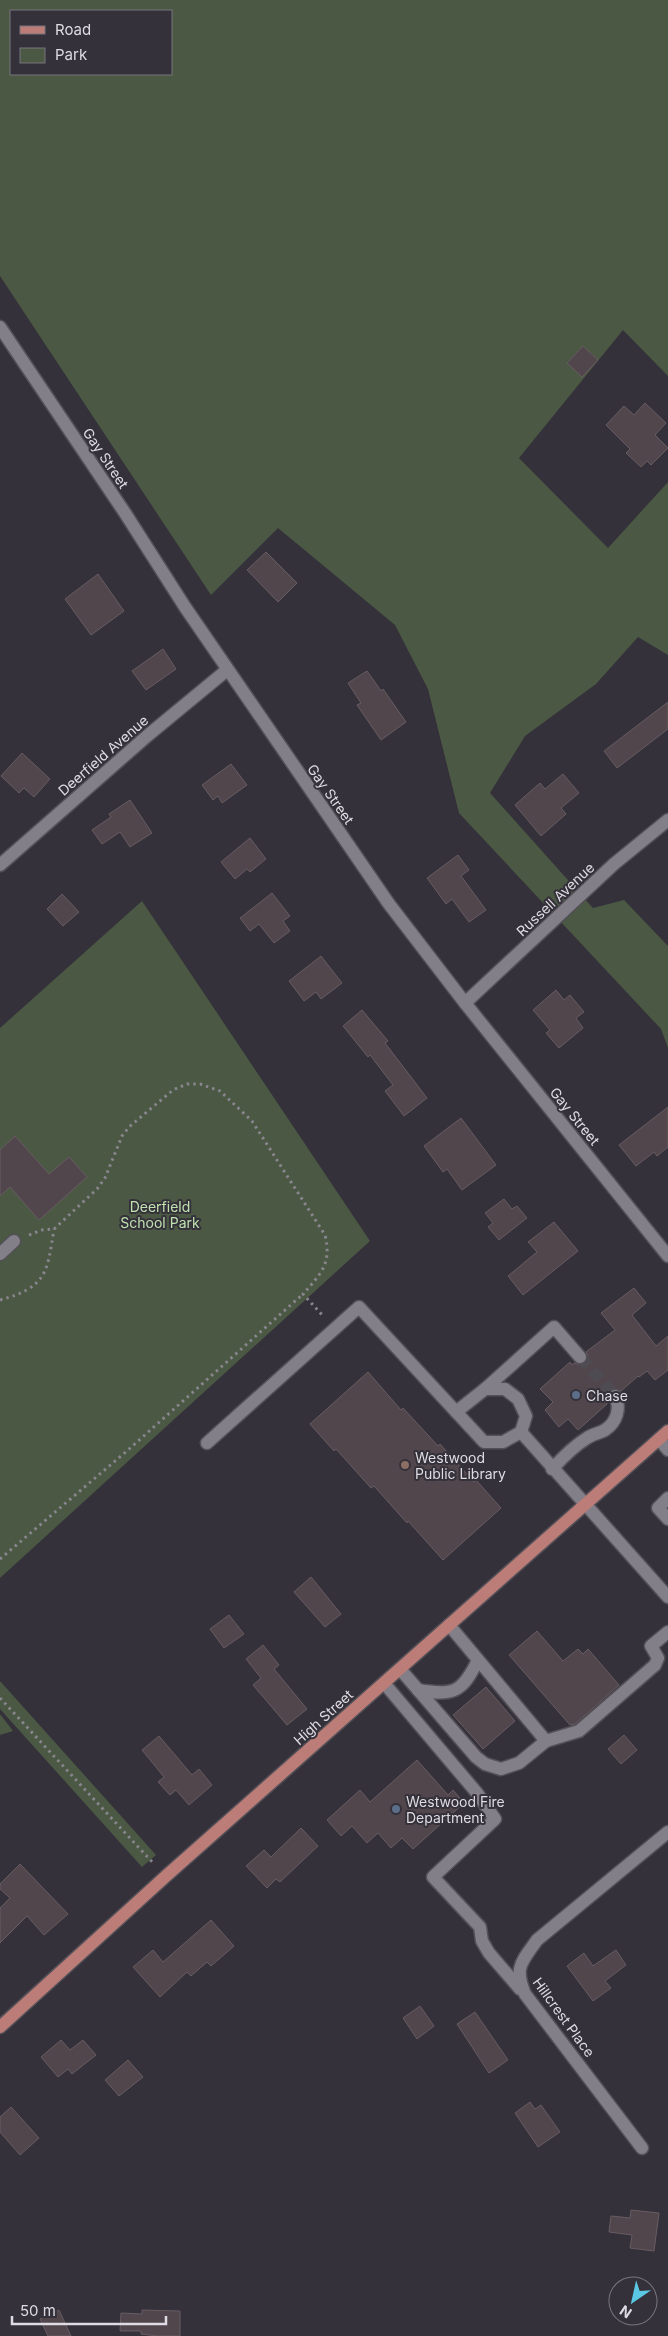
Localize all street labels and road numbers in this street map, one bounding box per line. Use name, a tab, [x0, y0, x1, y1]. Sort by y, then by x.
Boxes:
street label: Gay Street	[80, 424, 133, 492]
street label: Deerfield Avenue	[55, 711, 151, 799]
street label: Gay Street	[304, 761, 358, 828]
street label: Russell Avenue	[513, 859, 597, 939]
street label: Gay Street	[547, 1084, 604, 1149]
street label: High Street	[290, 1686, 357, 1748]
street label: Hillcrest Place	[529, 1974, 599, 2060]

